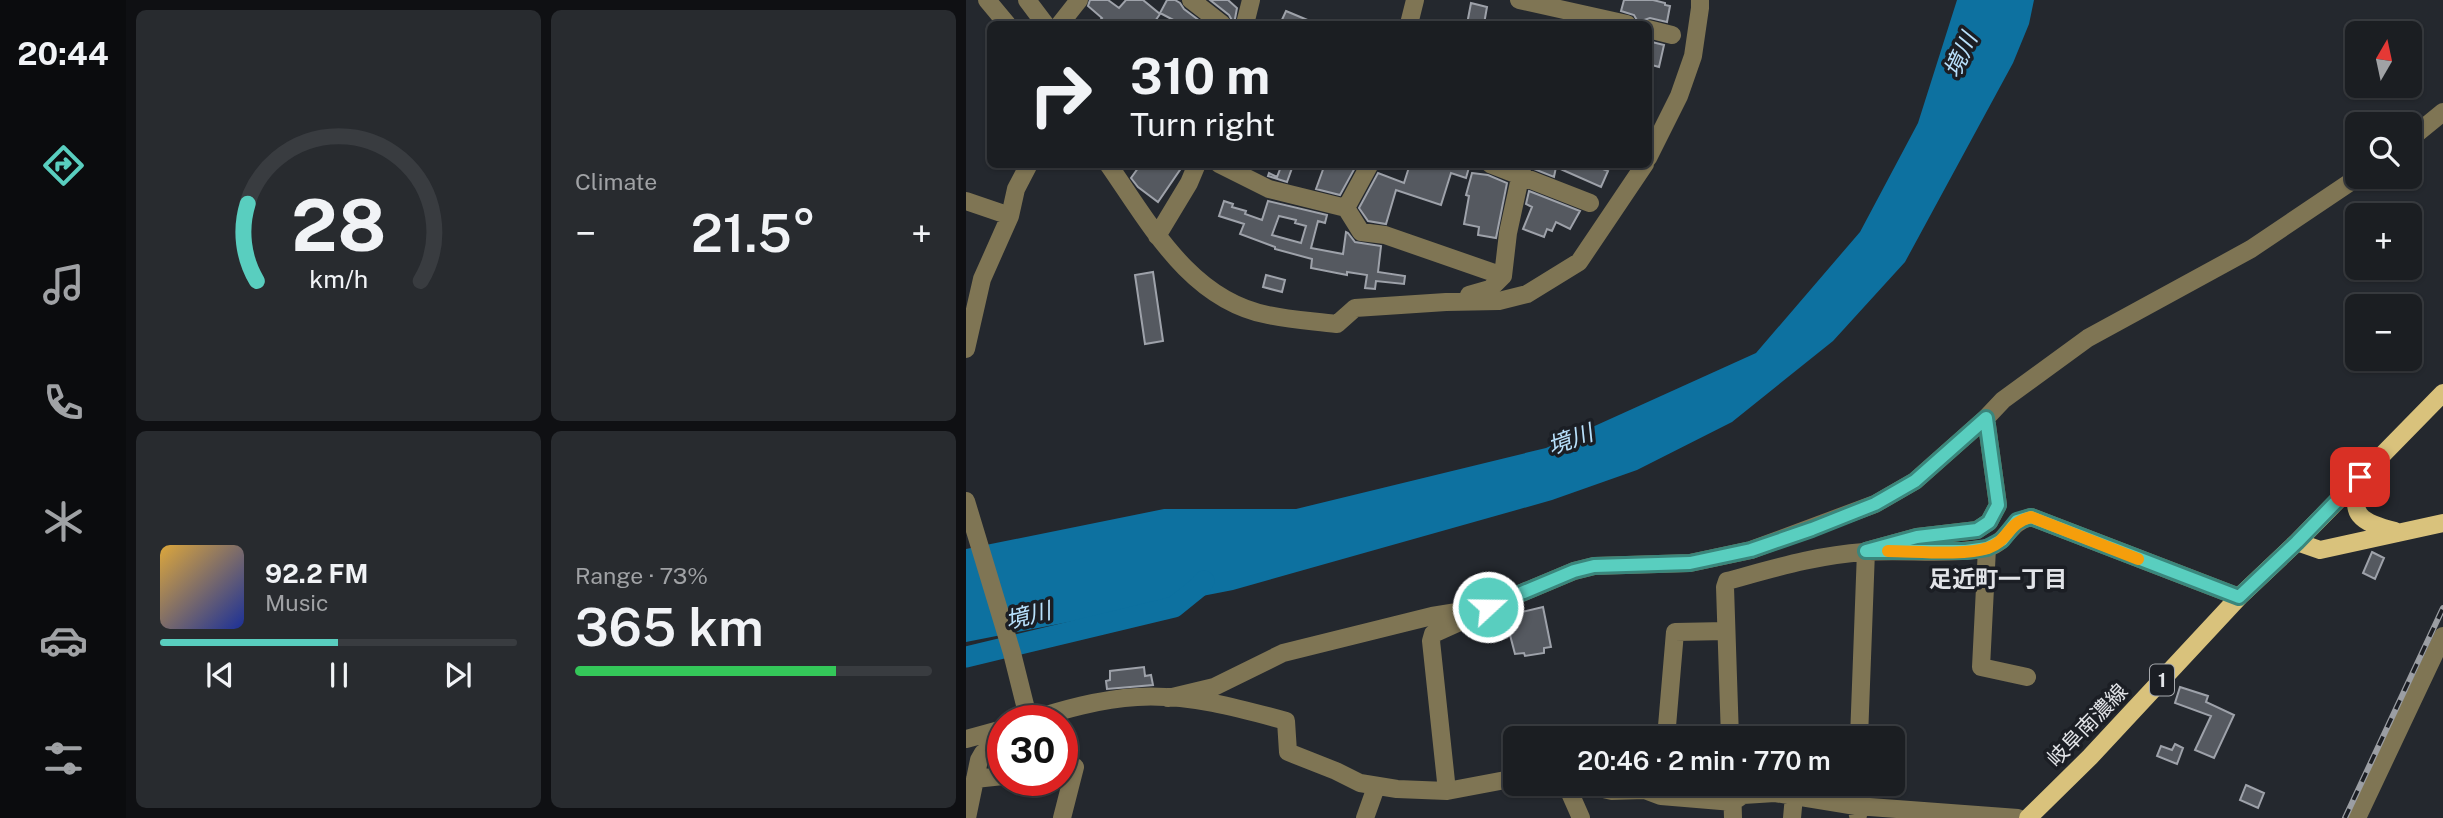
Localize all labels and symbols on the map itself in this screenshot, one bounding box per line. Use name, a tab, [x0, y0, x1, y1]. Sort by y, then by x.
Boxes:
north arrow	[2345, 21, 2422, 98]
water label: 境川	[1938, 26, 1983, 82]
water label: 境川	[1544, 417, 1599, 460]
pin	[2330, 447, 2390, 507]
district label: 足近町一丁目	[1929, 565, 2067, 592]
position arrow	[1451, 570, 1525, 644]
water label: 境川	[1002, 596, 1056, 634]
road number: 1	[2150, 664, 2174, 695]
street label: 岐阜南濃線	[2042, 679, 2132, 771]
speed limit sign: 30	[987, 705, 1078, 796]

